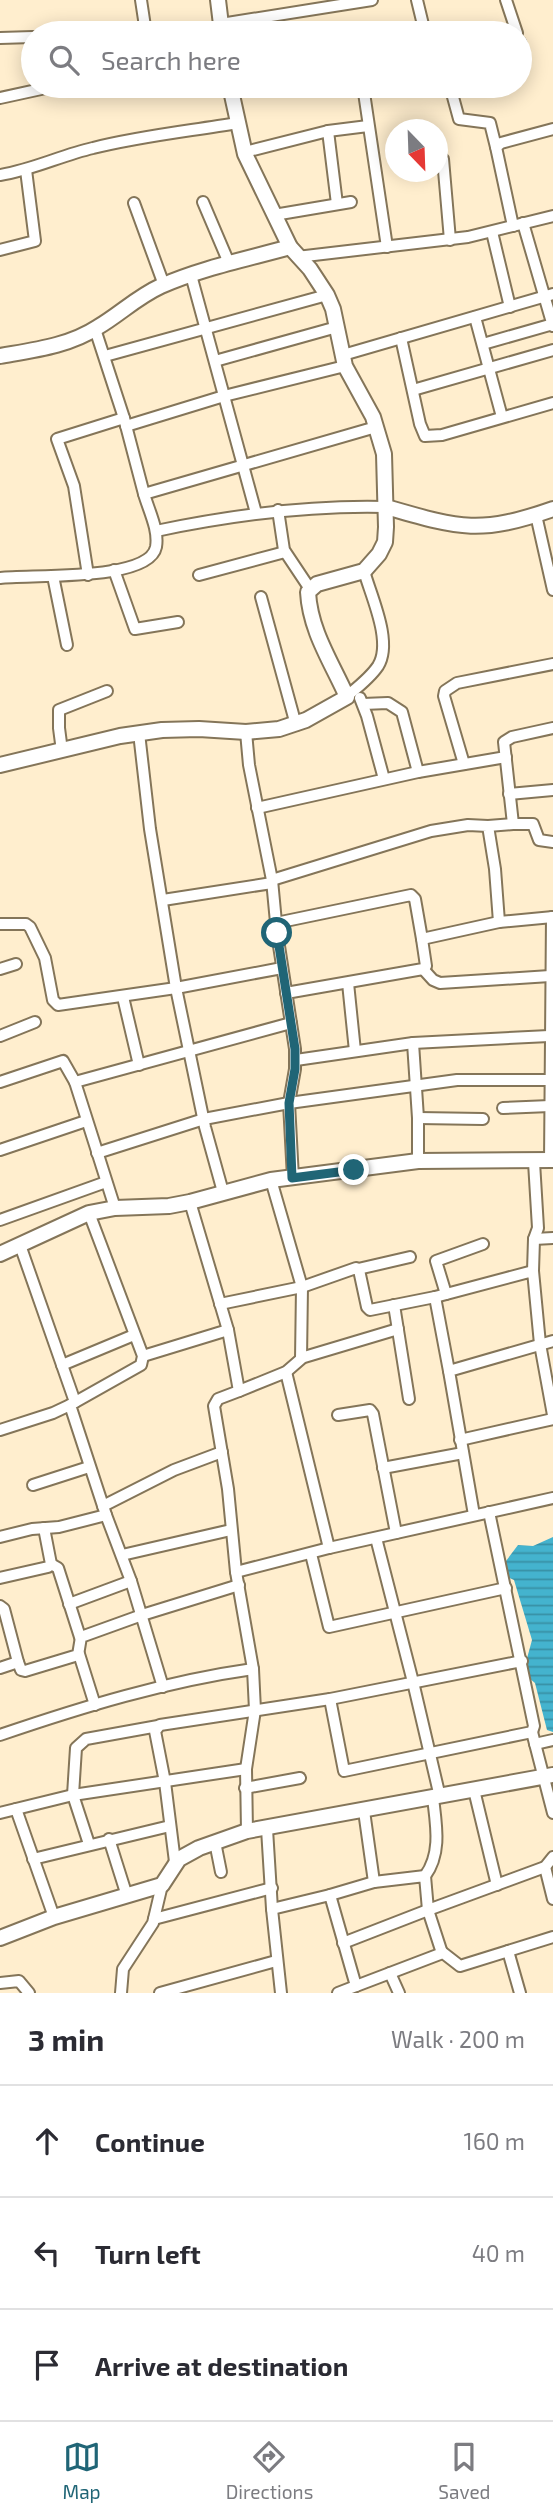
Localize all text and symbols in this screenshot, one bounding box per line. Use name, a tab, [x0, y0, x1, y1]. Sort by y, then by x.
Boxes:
search box	[21, 21, 532, 98]
icon: search	[45, 41, 83, 79]
text: Search here	[101, 44, 241, 75]
north arrow	[385, 119, 448, 182]
route start	[261, 917, 292, 948]
route end	[338, 1154, 369, 1185]
text: 3 min	[28, 2021, 104, 2057]
text: Walk · 200 m	[391, 2025, 525, 2053]
icon: ahead	[28, 2122, 66, 2160]
text: Continue	[95, 2126, 205, 2157]
text: 160 m	[464, 2127, 525, 2155]
icon: left	[28, 2234, 66, 2272]
text: Turn left	[95, 2238, 201, 2269]
text: 40 m	[472, 2239, 525, 2267]
icon: arrive	[28, 2346, 66, 2384]
text: Arrive at destination	[95, 2350, 348, 2381]
tab: Map	[63, 2438, 101, 2503]
tab: Directions	[226, 2438, 313, 2503]
tab: Saved	[438, 2438, 490, 2503]

